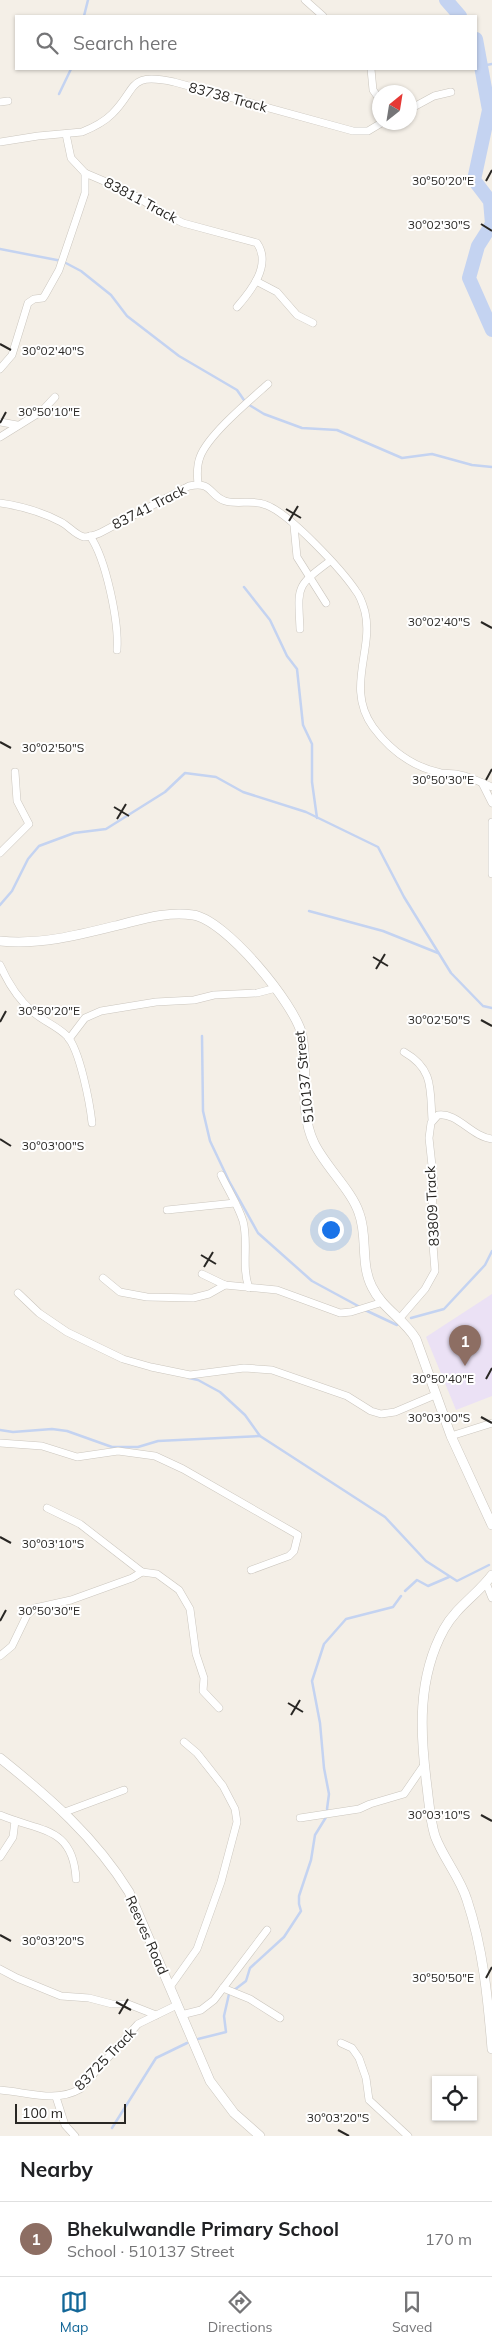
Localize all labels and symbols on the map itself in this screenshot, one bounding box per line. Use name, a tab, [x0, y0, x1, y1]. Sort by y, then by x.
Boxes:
street label: 83738 Track	[187, 78, 270, 116]
north arrow	[372, 85, 417, 130]
street label: 83811 Track	[101, 173, 182, 227]
text: 30°50'20"E	[412, 173, 474, 188]
text: 30°02'30"S	[408, 217, 470, 232]
text: 30°02'40"S	[22, 343, 84, 358]
text: 30°50'10"E	[18, 404, 80, 419]
street label: 83741 Track	[109, 480, 190, 533]
text: 30°02'40"S	[408, 614, 470, 629]
text: 30°02'50"S	[22, 740, 84, 755]
text: 30°50'30"E	[412, 772, 474, 787]
text: 30°50'20"E	[18, 1003, 80, 1018]
text: 30°02'50"S	[408, 1012, 470, 1027]
street label: 510137 Street	[290, 1030, 318, 1124]
text: 30°03'00"S	[22, 1138, 84, 1153]
street label: 83809 Track	[421, 1165, 443, 1247]
your location	[318, 1217, 344, 1243]
pin: 1	[449, 1325, 481, 1366]
text: 30°50'40"E	[412, 1371, 474, 1386]
text: 30°03'00"S	[408, 1410, 470, 1425]
text: 30°03'10"S	[22, 1536, 84, 1551]
text: 30°50'30"E	[18, 1603, 80, 1618]
text: 30°03'10"S	[408, 1807, 470, 1822]
street label: Reeves Road	[122, 1893, 172, 1977]
text: 30°03'20"S	[22, 1933, 84, 1948]
text: 30°50'50"E	[412, 1970, 474, 1985]
street label: 83725 Track	[71, 2023, 140, 2094]
scale bar	[15, 2101, 126, 2124]
text: 30°03'20"S	[307, 2110, 369, 2125]

